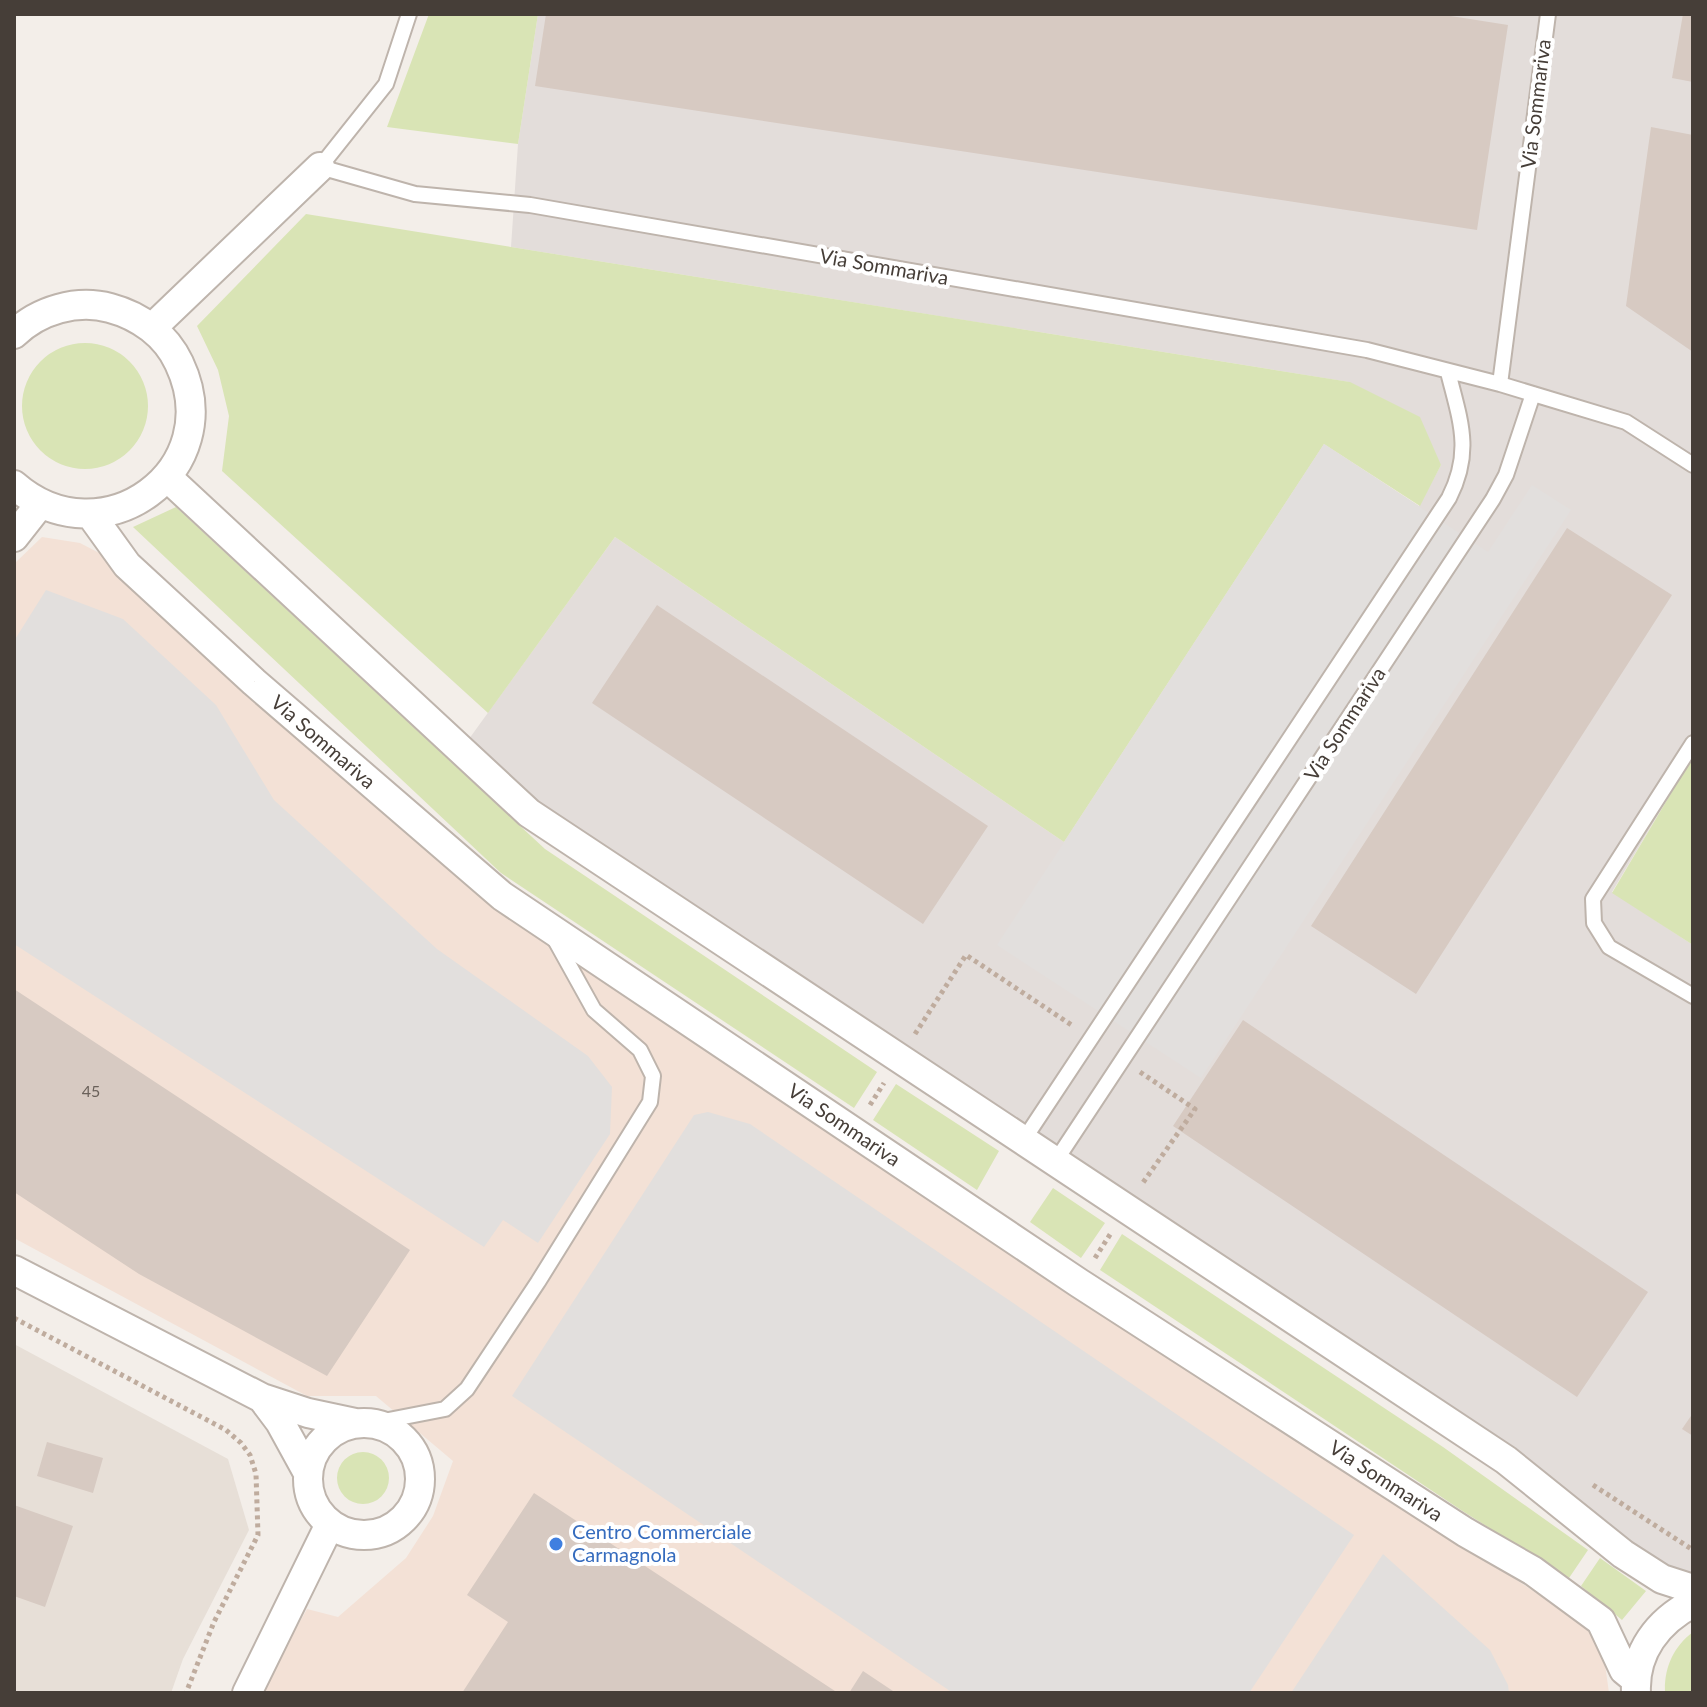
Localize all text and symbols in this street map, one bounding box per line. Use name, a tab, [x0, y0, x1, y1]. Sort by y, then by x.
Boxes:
street label: Via Sommariva	[1515, 38, 1555, 170]
street label: Via Sommariva	[818, 243, 951, 289]
street label: Via Sommariva	[1299, 662, 1390, 785]
street label: Via Sommariva	[267, 689, 381, 793]
street label: Via Sommariva	[784, 1078, 905, 1171]
house number: 45	[82, 1081, 100, 1100]
street label: Via Sommariva	[1325, 1435, 1448, 1526]
place label: Centro Commerciale Carmagnola	[572, 1519, 752, 1566]
marker: Centro Commerciale Carmagnola	[547, 1535, 565, 1553]

